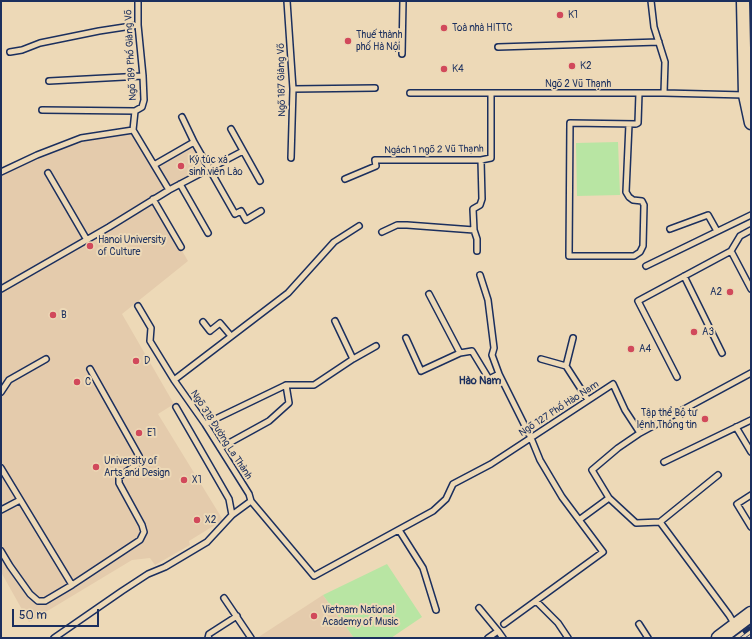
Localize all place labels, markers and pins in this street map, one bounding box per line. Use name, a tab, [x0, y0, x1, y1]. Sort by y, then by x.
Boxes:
place label: K1	[568, 9, 578, 21]
marker: K1	[555, 10, 565, 20]
place label: Toà nhà HITTC	[452, 22, 513, 34]
marker: Toà nhà HITTC	[439, 23, 449, 33]
place label: Thuế thành phố Hà Nội	[356, 29, 402, 52]
marker: Thuế thành phố Hà Nội	[343, 36, 353, 46]
place label: K2	[580, 60, 592, 72]
marker: K2	[567, 61, 577, 71]
place label: K4	[452, 63, 464, 75]
marker: K4	[439, 64, 449, 74]
place label: Ký túc xá sinh viên Lào	[189, 154, 243, 178]
marker: Ký túc xá sinh viên Lào	[176, 161, 186, 171]
place label: Hanoi University of Culture	[98, 234, 166, 258]
marker: Hanoi University of Culture	[85, 241, 95, 251]
place label: A2	[710, 286, 722, 298]
marker: A2	[725, 287, 735, 297]
place label: B	[61, 309, 67, 321]
marker: B	[48, 310, 58, 320]
place label: A3	[702, 326, 714, 338]
marker: A3	[689, 327, 699, 337]
place label: A4	[639, 343, 651, 355]
marker: A4	[626, 344, 636, 354]
place label: D	[144, 355, 150, 367]
marker: D	[131, 356, 141, 366]
place label: C	[85, 376, 91, 388]
marker: C	[72, 377, 82, 387]
place label: Tập thể Bộ tư lệnh Thông tin	[637, 407, 697, 430]
marker: Tập thể Bộ tư lệnh Thông tin	[700, 414, 710, 424]
place label: E1	[147, 427, 156, 439]
marker: E1	[134, 428, 144, 438]
place label: University of Arts and Design	[104, 455, 170, 478]
marker: University of Arts and Design	[91, 462, 101, 472]
place label: X1	[192, 474, 202, 486]
marker: X1	[179, 475, 189, 485]
place label: X2	[205, 514, 216, 526]
marker: X2	[192, 515, 202, 525]
place label: Vietnam National Academy of Music	[322, 604, 399, 628]
marker: Vietnam National Academy of Music	[309, 611, 319, 621]

